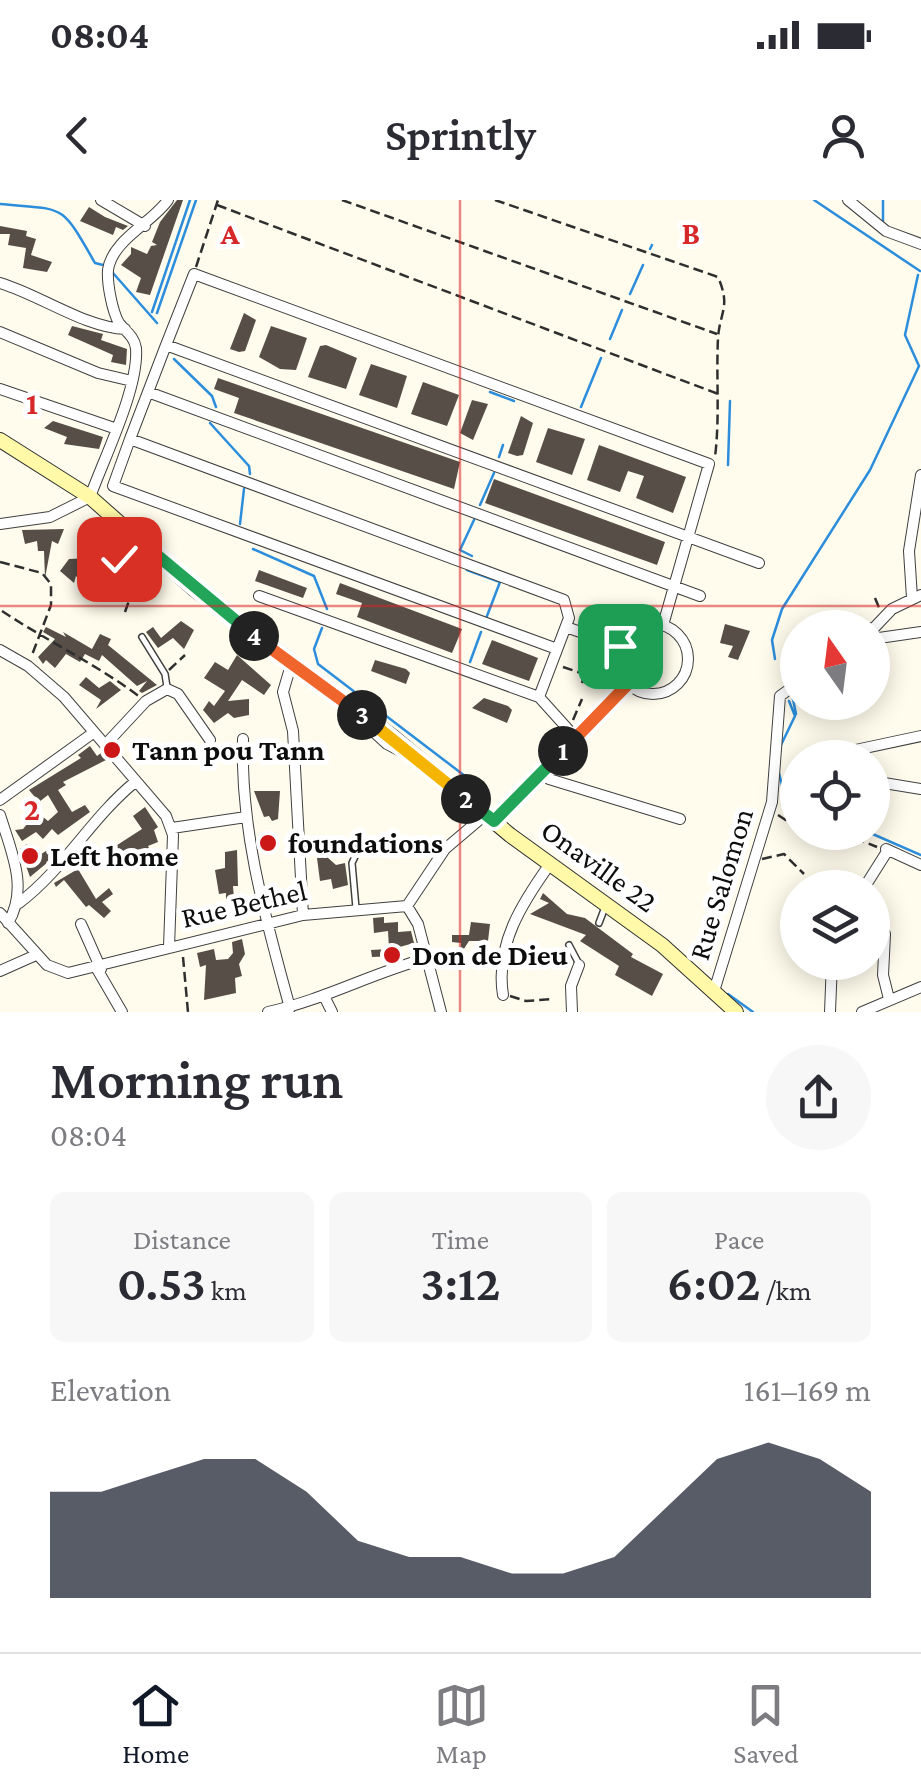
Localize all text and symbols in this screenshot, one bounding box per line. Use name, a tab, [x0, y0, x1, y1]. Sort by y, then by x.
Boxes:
text: 08:04	[50, 14, 149, 56]
icon: back	[50, 108, 105, 163]
icon: person	[816, 108, 871, 163]
text: Sprintly	[385, 110, 536, 160]
text: A	[219, 215, 240, 251]
text: B	[682, 215, 700, 251]
text: 1	[26, 385, 38, 421]
pin	[77, 517, 162, 602]
icon: check	[92, 532, 147, 587]
pin	[578, 604, 663, 689]
north arrow	[780, 610, 890, 720]
map controls	[780, 610, 890, 980]
pin: 4	[229, 611, 279, 661]
icon: arrive	[593, 619, 648, 674]
text: 4	[246, 620, 262, 651]
pin: 3	[337, 690, 387, 740]
text: 3	[355, 699, 369, 730]
pin: 1	[538, 726, 588, 776]
place label: Tann pou Tann	[132, 733, 325, 766]
text: 1	[558, 735, 568, 766]
marker: Tann pou Tann	[101, 739, 123, 761]
button: locate	[780, 740, 890, 850]
pin: 2	[441, 774, 491, 824]
text: 2	[459, 783, 473, 814]
text: 2	[24, 791, 40, 827]
street label: Rue Salomon	[682, 804, 759, 964]
street label: Onaville 22	[535, 813, 663, 919]
place label: foundations	[288, 826, 443, 859]
marker: foundations	[257, 832, 279, 854]
place label: Left home	[50, 839, 179, 872]
marker: Left home	[19, 845, 41, 867]
button: layers	[780, 870, 890, 980]
street label: Rue Bethel	[178, 873, 310, 934]
place label: Don de Dieu	[412, 938, 568, 971]
marker: Don de Dieu	[381, 944, 403, 966]
button: share	[766, 1045, 871, 1150]
text: Morning run	[50, 1049, 343, 1110]
text: 08:04	[50, 1117, 127, 1153]
text: Distance	[133, 1224, 231, 1255]
text: Time	[432, 1224, 489, 1255]
text: Pace	[714, 1224, 764, 1255]
text: 0.53	[117, 1255, 206, 1311]
text: 3:12	[421, 1255, 500, 1311]
text: 6:02	[667, 1255, 760, 1311]
text: km	[206, 1275, 247, 1306]
text: /km	[760, 1275, 811, 1306]
text: Elevation	[50, 1372, 171, 1408]
text: 161–169 m	[744, 1372, 871, 1408]
tab: Home	[122, 1678, 189, 1769]
tab: Map	[434, 1678, 489, 1769]
tab: Saved	[733, 1678, 799, 1769]

